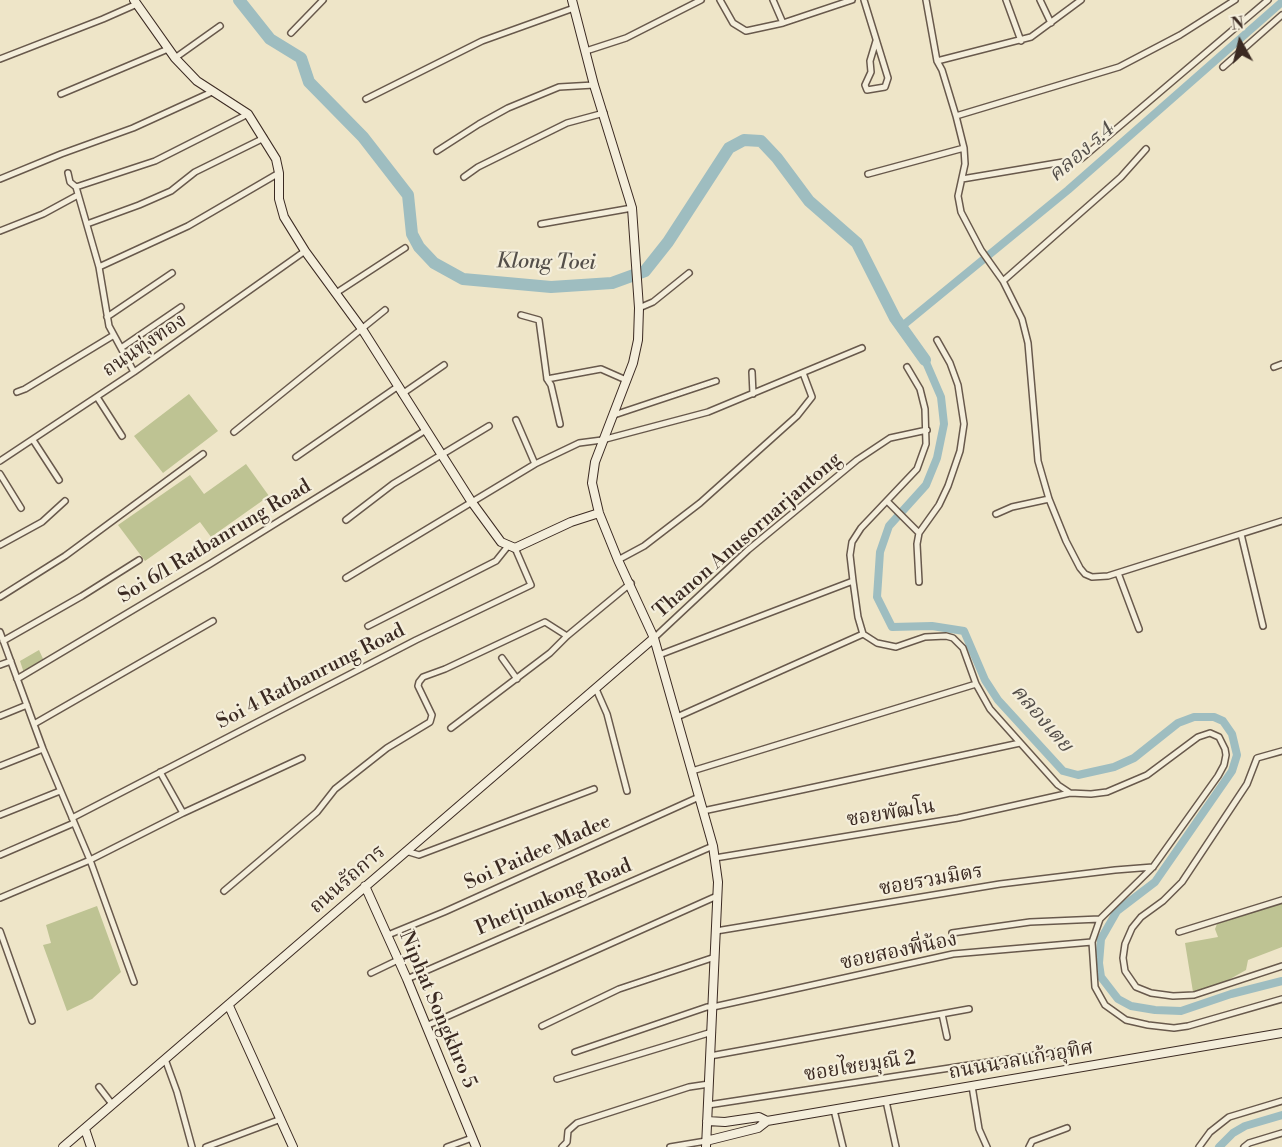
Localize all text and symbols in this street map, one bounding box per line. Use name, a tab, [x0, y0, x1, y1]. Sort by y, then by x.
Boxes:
north arrow	[1210, 12, 1270, 72]
text: N	[1230, 13, 1245, 35]
water label: คลอง ร.4	[1044, 118, 1120, 188]
water label: Klong Toei	[496, 250, 596, 276]
street label: ถนนทุ่งทอง	[98, 309, 192, 383]
street label: Thanon Anusornarjantong	[649, 448, 847, 624]
street label: Soi 6/1 Ratbanrung Road	[114, 475, 316, 609]
street label: Soi 4 Ratbanrung Road	[213, 619, 409, 735]
water label: คลองเตย	[1005, 680, 1077, 758]
street label: ซอยพัฒโน	[845, 795, 937, 833]
street label: Soi Paidee Madee	[461, 810, 615, 896]
street label: ถนนรัถการ	[305, 841, 391, 919]
street label: Phetjunkong Road	[472, 854, 636, 942]
street label: ซอยรวมมิตร	[877, 860, 985, 902]
street label: Niphat Songkhro 5	[393, 928, 481, 1092]
street label: ซอยสองพี่น้อง	[838, 928, 960, 976]
street label: ถนนนวลแก้วอุทิศ	[947, 1036, 1095, 1086]
street label: ซอยไชยมุณี 2	[802, 1046, 918, 1088]

